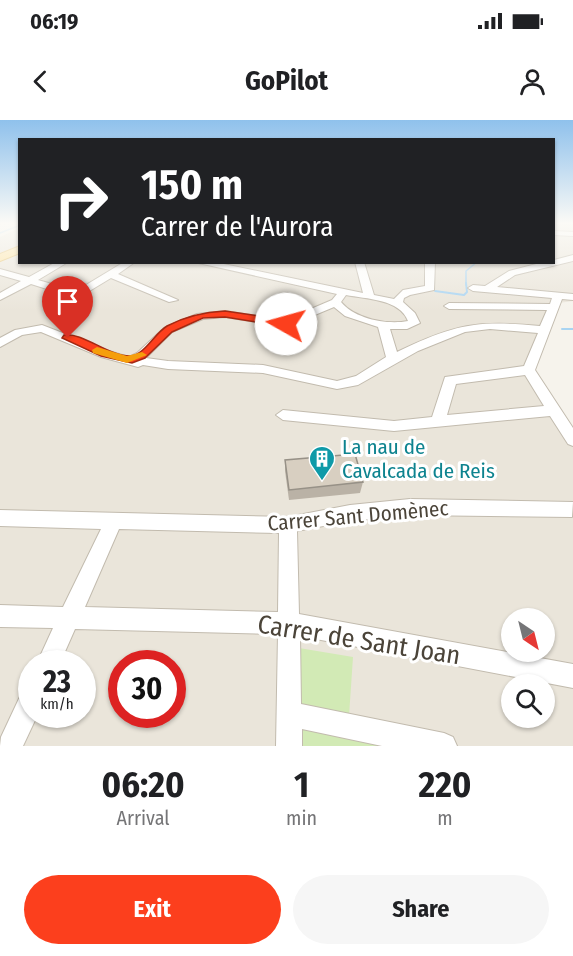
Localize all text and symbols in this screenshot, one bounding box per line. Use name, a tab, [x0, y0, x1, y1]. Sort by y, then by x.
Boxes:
text: 06:19	[30, 8, 79, 35]
icon: back	[24, 65, 57, 98]
text: GoPilot	[245, 65, 328, 97]
icon: person	[516, 65, 549, 98]
text: 150 m	[141, 160, 243, 210]
icon: right	[42, 162, 120, 240]
text: Carrer de l'Aurora	[141, 211, 333, 243]
pin	[42, 276, 93, 338]
icon: arrive	[51, 285, 84, 318]
position arrow	[254, 292, 318, 356]
place label: La nau de Cavalcada de Reis	[342, 434, 495, 484]
building icon: La nau de Cavalcada de Reis	[307, 444, 337, 482]
street label: Carrer Sant Domènec	[267, 495, 449, 537]
north arrow	[501, 608, 555, 662]
map controls	[501, 608, 555, 728]
street label: Carrer de Sant Joan	[255, 609, 463, 671]
speed limit sign: 30	[108, 650, 186, 728]
text: 23	[43, 664, 71, 700]
button: search	[501, 674, 555, 728]
text: km/h	[40, 695, 74, 713]
text: 06:20	[101, 763, 185, 807]
text: 1	[294, 763, 309, 807]
text: 220	[418, 763, 471, 807]
text: Arrival	[117, 806, 170, 830]
text: min	[286, 806, 317, 830]
text: m	[437, 806, 453, 830]
button: Exit	[24, 875, 281, 944]
button: Share	[293, 875, 549, 944]

